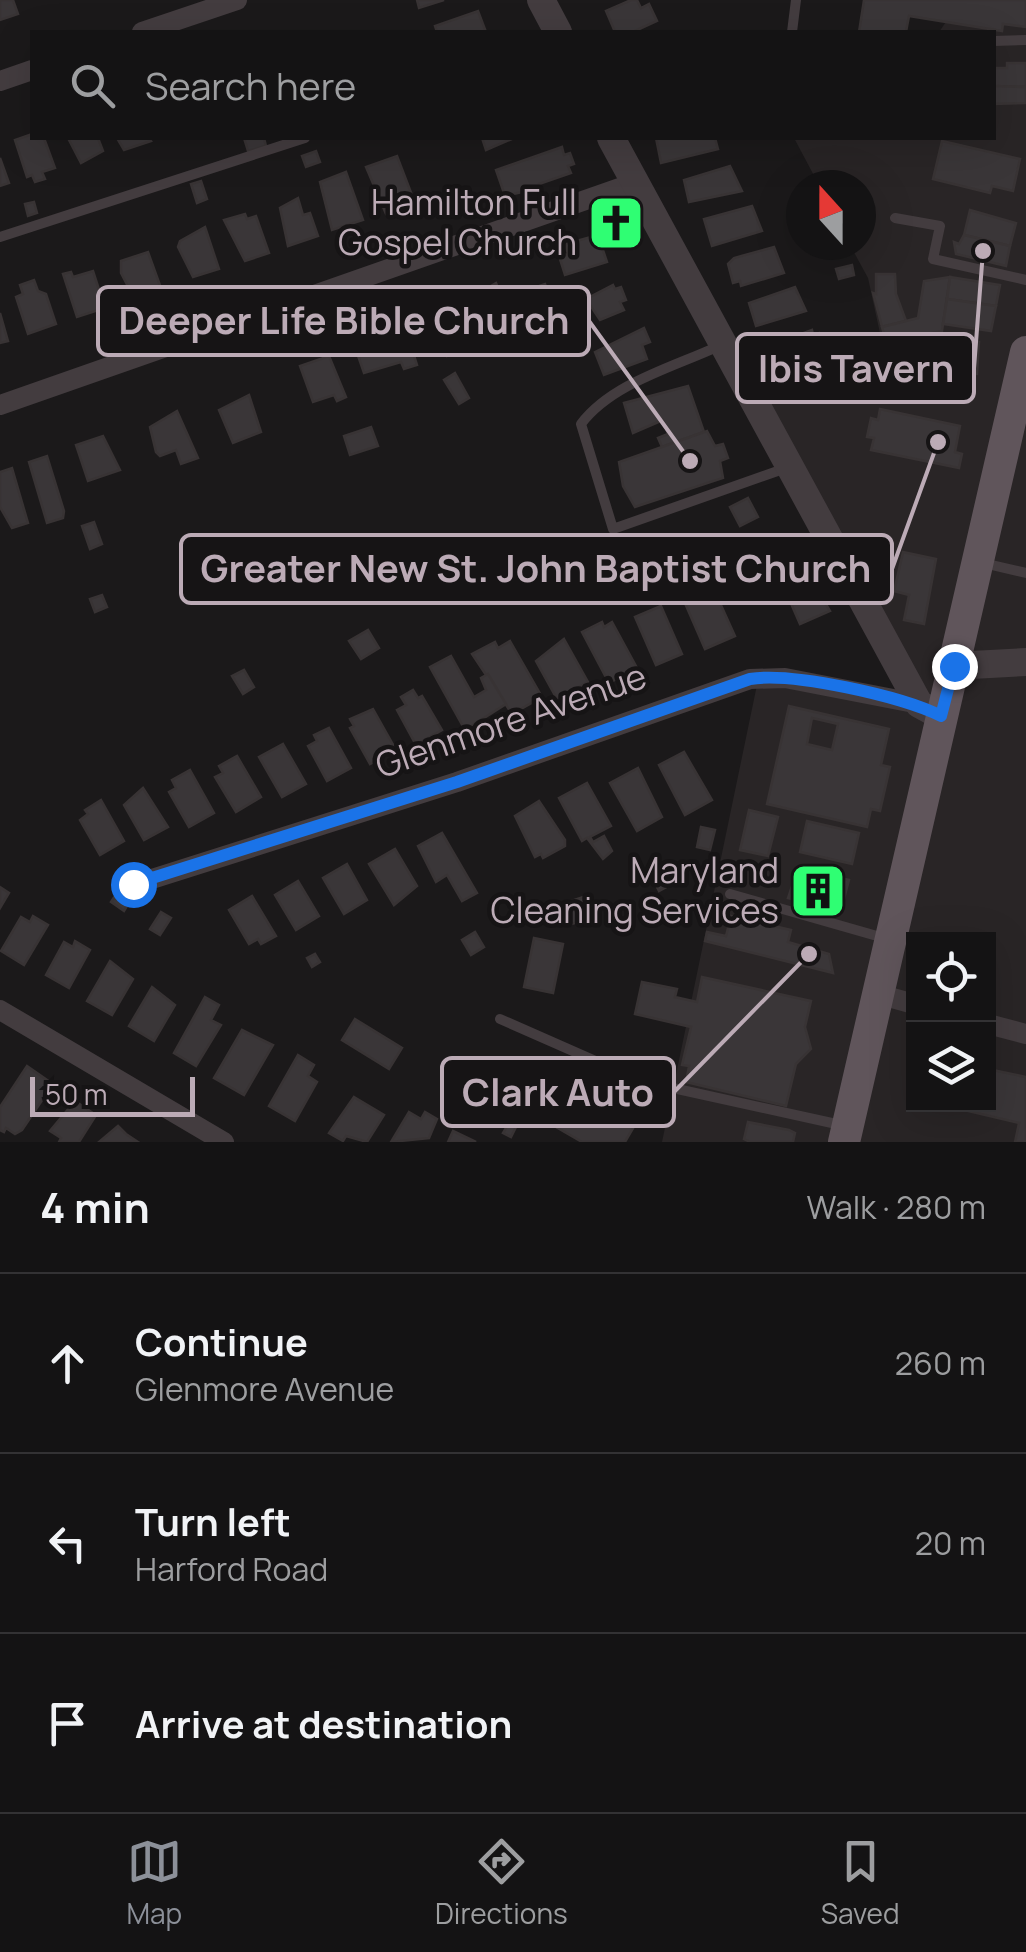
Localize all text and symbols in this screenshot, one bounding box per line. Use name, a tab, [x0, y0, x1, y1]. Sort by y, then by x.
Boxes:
search box	[30, 30, 996, 140]
icon: search	[65, 58, 120, 113]
text: Search here	[145, 59, 356, 111]
north arrow	[786, 170, 876, 260]
place label: Hamilton Full Gospel Church	[338, 178, 577, 266]
church icon: Hamilton Full Gospel Church	[586, 193, 646, 253]
callout: Deeper Life Bible Church	[98, 287, 589, 355]
text: Deeper Life Bible Church	[118, 293, 570, 345]
callout: Ibis Tavern	[737, 334, 974, 402]
text: Ibis Tavern	[758, 341, 954, 393]
callout: Greater New St. John Baptist Church	[181, 535, 892, 603]
text: Greater New St. John Baptist Church	[201, 541, 871, 593]
route end	[932, 644, 978, 690]
street label: Glenmore Avenue	[369, 651, 652, 789]
place label: Maryland Cleaning Services	[490, 846, 779, 934]
building icon: Maryland Cleaning Services	[788, 861, 848, 921]
route start	[111, 862, 157, 908]
map controls	[906, 932, 996, 1112]
button: locate	[906, 932, 996, 1022]
button: layers	[906, 1022, 996, 1112]
callout: Clark Auto	[442, 1058, 674, 1126]
text: Clark Auto	[462, 1065, 654, 1117]
scale bar	[30, 1072, 195, 1116]
text: 50 m	[45, 1075, 108, 1113]
text: 4 min	[40, 1178, 150, 1236]
text: Walk · 280 m	[806, 1185, 986, 1229]
text: Continue	[135, 1315, 308, 1367]
icon: ahead	[40, 1336, 95, 1391]
text: 260 m	[895, 1341, 986, 1385]
text: Glenmore Avenue	[135, 1367, 394, 1411]
text: Turn left	[135, 1495, 291, 1547]
icon: left	[40, 1516, 95, 1571]
text: 20 m	[915, 1521, 986, 1565]
text: Harford Road	[135, 1547, 328, 1591]
icon: arrive	[40, 1696, 95, 1751]
text: Arrive at destination	[135, 1697, 512, 1749]
tab: Map	[126, 1834, 182, 1932]
tab: Directions	[435, 1834, 568, 1932]
tab: Saved	[821, 1834, 900, 1932]

